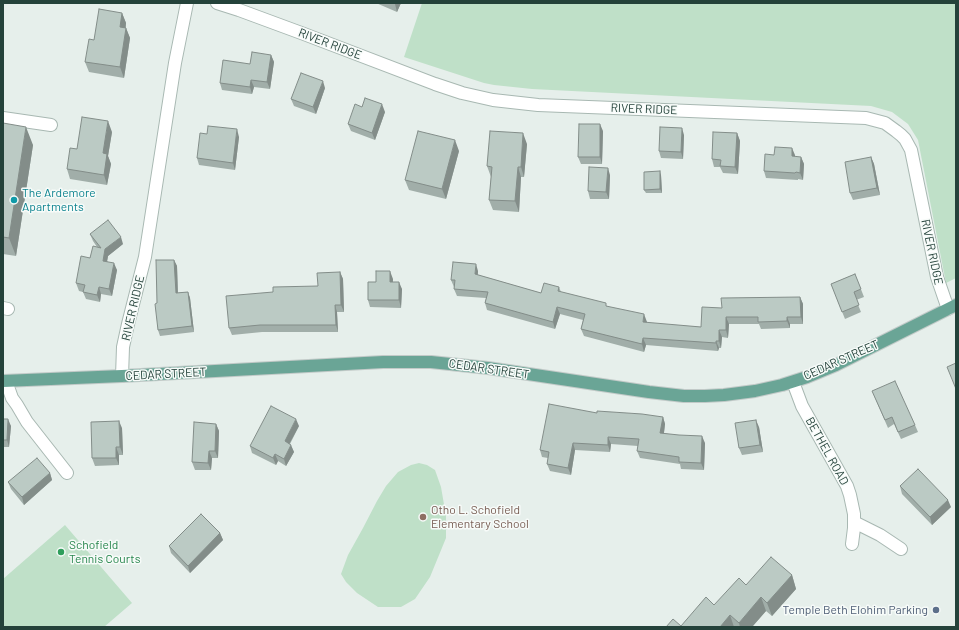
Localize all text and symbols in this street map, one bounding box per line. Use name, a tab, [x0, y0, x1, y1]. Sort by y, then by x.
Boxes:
street label: RIVER RIDGE	[296, 25, 364, 63]
street label: RIVER RIDGE	[610, 101, 678, 117]
place label: The Ardemore Apartments	[22, 186, 96, 214]
marker: The Ardemore Apartments	[9, 195, 19, 205]
street label: RIVER RIDGE	[918, 218, 946, 286]
street label: RIVER RIDGE	[118, 274, 148, 342]
street label: CEDAR STREET	[801, 337, 881, 383]
street label: CEDAR STREET	[448, 356, 530, 382]
street label: CEDAR STREET	[125, 365, 207, 383]
street label: BETHEL ROAD	[802, 415, 852, 487]
place label: Otho L. Schofield Elementary School	[431, 503, 529, 531]
marker: Otho L. Schofield Elementary School	[418, 512, 428, 522]
place label: Schofield Tennis Courts	[69, 538, 140, 566]
marker: Schofield Tennis Courts	[56, 547, 66, 557]
place label: Temple Beth Elohim Parking	[783, 603, 928, 617]
marker: Temple Beth Elohim Parking	[931, 605, 941, 615]

